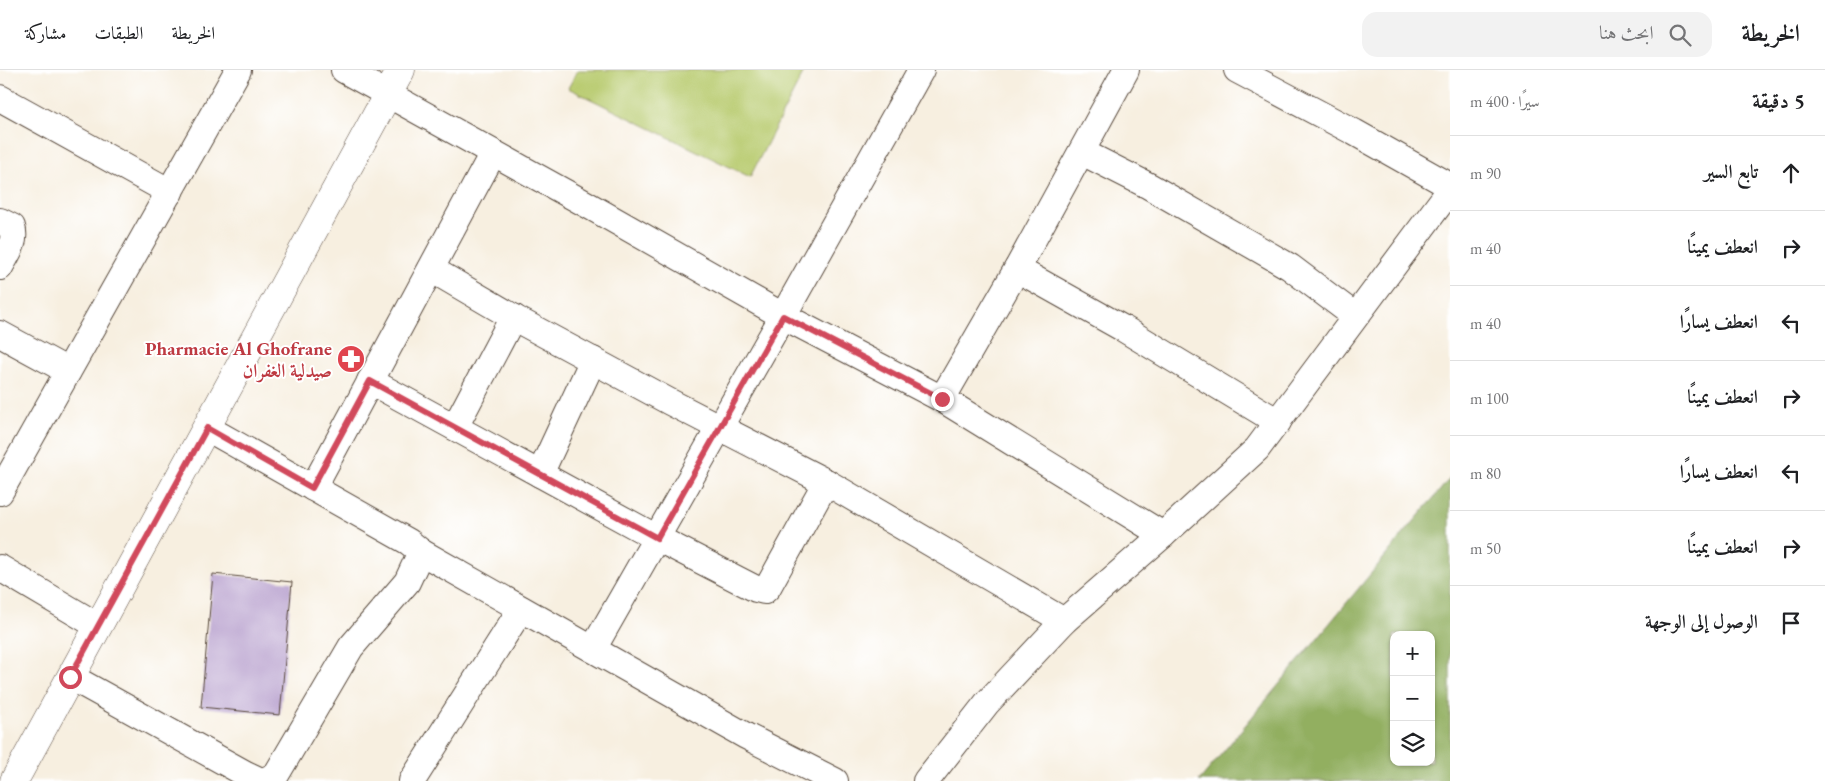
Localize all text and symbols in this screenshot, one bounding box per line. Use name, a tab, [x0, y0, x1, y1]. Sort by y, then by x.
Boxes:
search box	[1362, 12, 1712, 57]
text: الخريطة	[1742, 17, 1800, 48]
text: ابحث هنا	[1599, 20, 1654, 45]
text: مشاركة	[25, 21, 66, 44]
text: الطبقات	[94, 21, 143, 44]
text: الخريطة	[171, 21, 215, 44]
icon: search	[1666, 21, 1694, 49]
text: 5 دقيقة	[1752, 87, 1805, 114]
text: سيرًا · 400 m	[1470, 91, 1540, 112]
text: تابع السير	[1704, 159, 1758, 184]
icon: ahead	[1777, 159, 1805, 187]
text: 90 m	[1470, 163, 1501, 184]
text: انعطف يمينًا	[1687, 234, 1758, 259]
icon: right	[1777, 234, 1805, 262]
text: 40 m	[1470, 238, 1501, 259]
text: انعطف يسارًا	[1680, 309, 1758, 334]
icon: left	[1777, 309, 1805, 337]
text: 40 m	[1470, 313, 1501, 334]
place label: Pharmacie Al Ghofrane صيدلية الغفران	[145, 336, 332, 383]
pharmacy icon: Pharmacie Al Ghofrane صيدلية الغفران	[336, 344, 366, 374]
text: انعطف يمينًا	[1687, 384, 1758, 409]
icon: right	[1777, 384, 1805, 412]
route end	[931, 388, 954, 411]
text: 100 m	[1470, 388, 1509, 409]
text: انعطف يسارًا	[1680, 459, 1758, 484]
icon: left	[1777, 459, 1805, 487]
text: 80 m	[1470, 463, 1501, 484]
text: انعطف يمينًا	[1687, 534, 1758, 559]
icon: right	[1777, 534, 1805, 562]
text: 50 m	[1470, 538, 1501, 559]
text: الوصول إلى الوجهة	[1645, 609, 1758, 634]
icon: arrive	[1777, 609, 1805, 637]
map controls	[1390, 631, 1435, 766]
button: +	[1390, 631, 1435, 676]
route start	[59, 666, 82, 689]
button: −	[1390, 676, 1435, 721]
button: layers	[1390, 721, 1435, 766]

